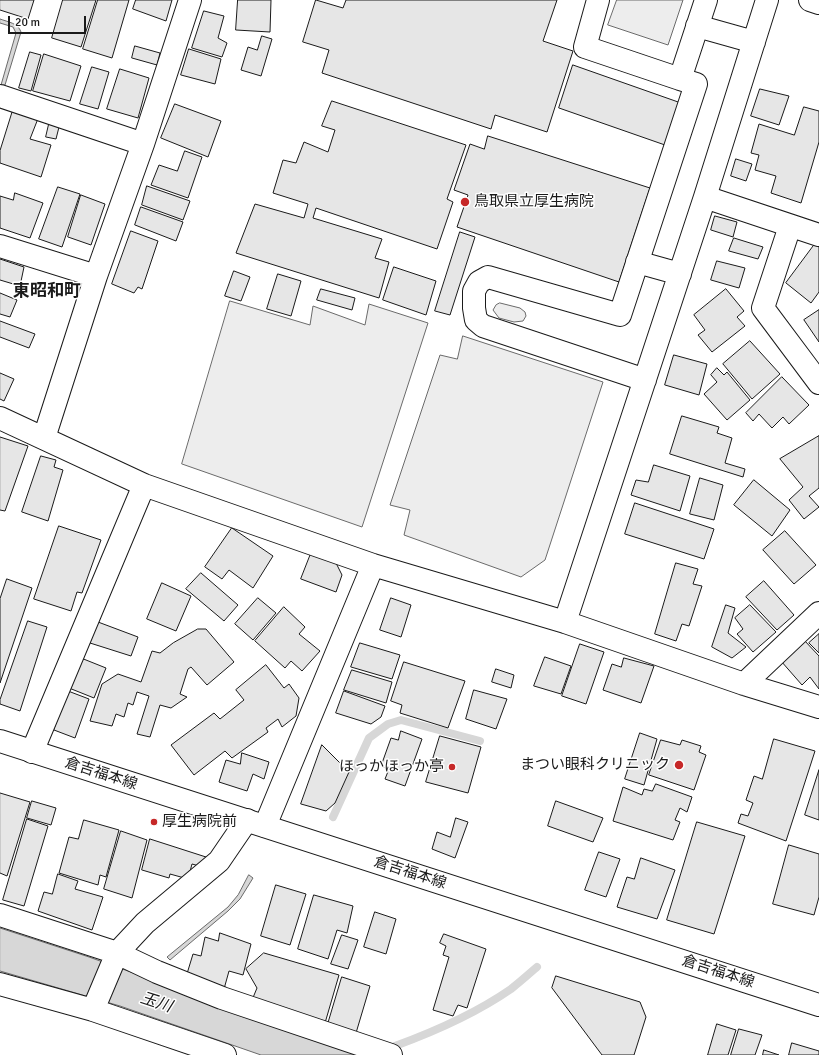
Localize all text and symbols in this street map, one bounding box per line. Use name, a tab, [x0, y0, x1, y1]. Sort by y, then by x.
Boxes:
scale bar	[10, 8, 88, 34]
text: 20 m	[15, 15, 40, 30]
place label: 鳥取県立厚生病院	[474, 193, 594, 211]
marker: 鳥取県立厚生病院	[459, 196, 471, 208]
district label: 東昭和町	[13, 282, 81, 302]
street label: 倉吉福本線	[63, 754, 139, 794]
place label: まつい眼科クリニック	[520, 756, 670, 774]
place label: ほっかほっか亭	[339, 758, 444, 776]
marker: まつい眼科クリニック	[673, 759, 685, 771]
marker: ほっかほっか亭	[447, 762, 457, 772]
place label: 厚生病院前	[162, 813, 237, 831]
marker: 厚生病院前	[149, 817, 159, 827]
street label: 倉吉福本線	[372, 853, 448, 893]
street label: 倉吉福本線	[680, 952, 756, 992]
water label: 玉川	[138, 989, 174, 1017]

